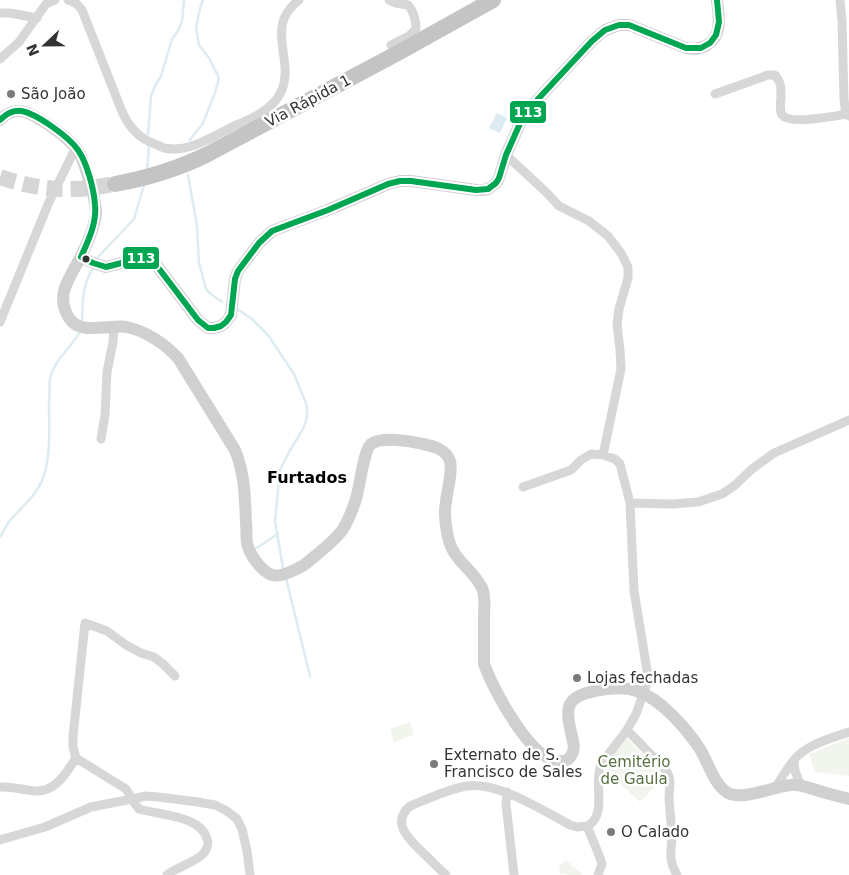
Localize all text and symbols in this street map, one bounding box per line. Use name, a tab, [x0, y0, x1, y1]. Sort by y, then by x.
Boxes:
north arrow	[20, 20, 70, 70]
text: N	[23, 41, 43, 58]
street label: Via Rápida 1	[262, 71, 354, 131]
place label: São João	[21, 85, 86, 103]
marker: São João	[5, 88, 17, 100]
line badge: 113	[509, 100, 547, 124]
text: 113	[513, 104, 543, 120]
line badge: 113	[122, 246, 160, 270]
text: 113	[126, 250, 156, 266]
unlabelled marker	[81, 254, 91, 264]
district label: Furtados	[267, 468, 347, 487]
place label: Lojas fechadas	[587, 669, 698, 687]
marker: Lojas fechadas	[571, 672, 583, 684]
place label: Externato de S. Francisco de Sales	[444, 746, 582, 781]
park label: Cemitério de Gaula	[597, 753, 671, 788]
marker: Externato de S. Francisco de Sales	[428, 758, 440, 770]
place label: O Calado	[621, 823, 689, 841]
marker: O Calado	[605, 826, 617, 838]

